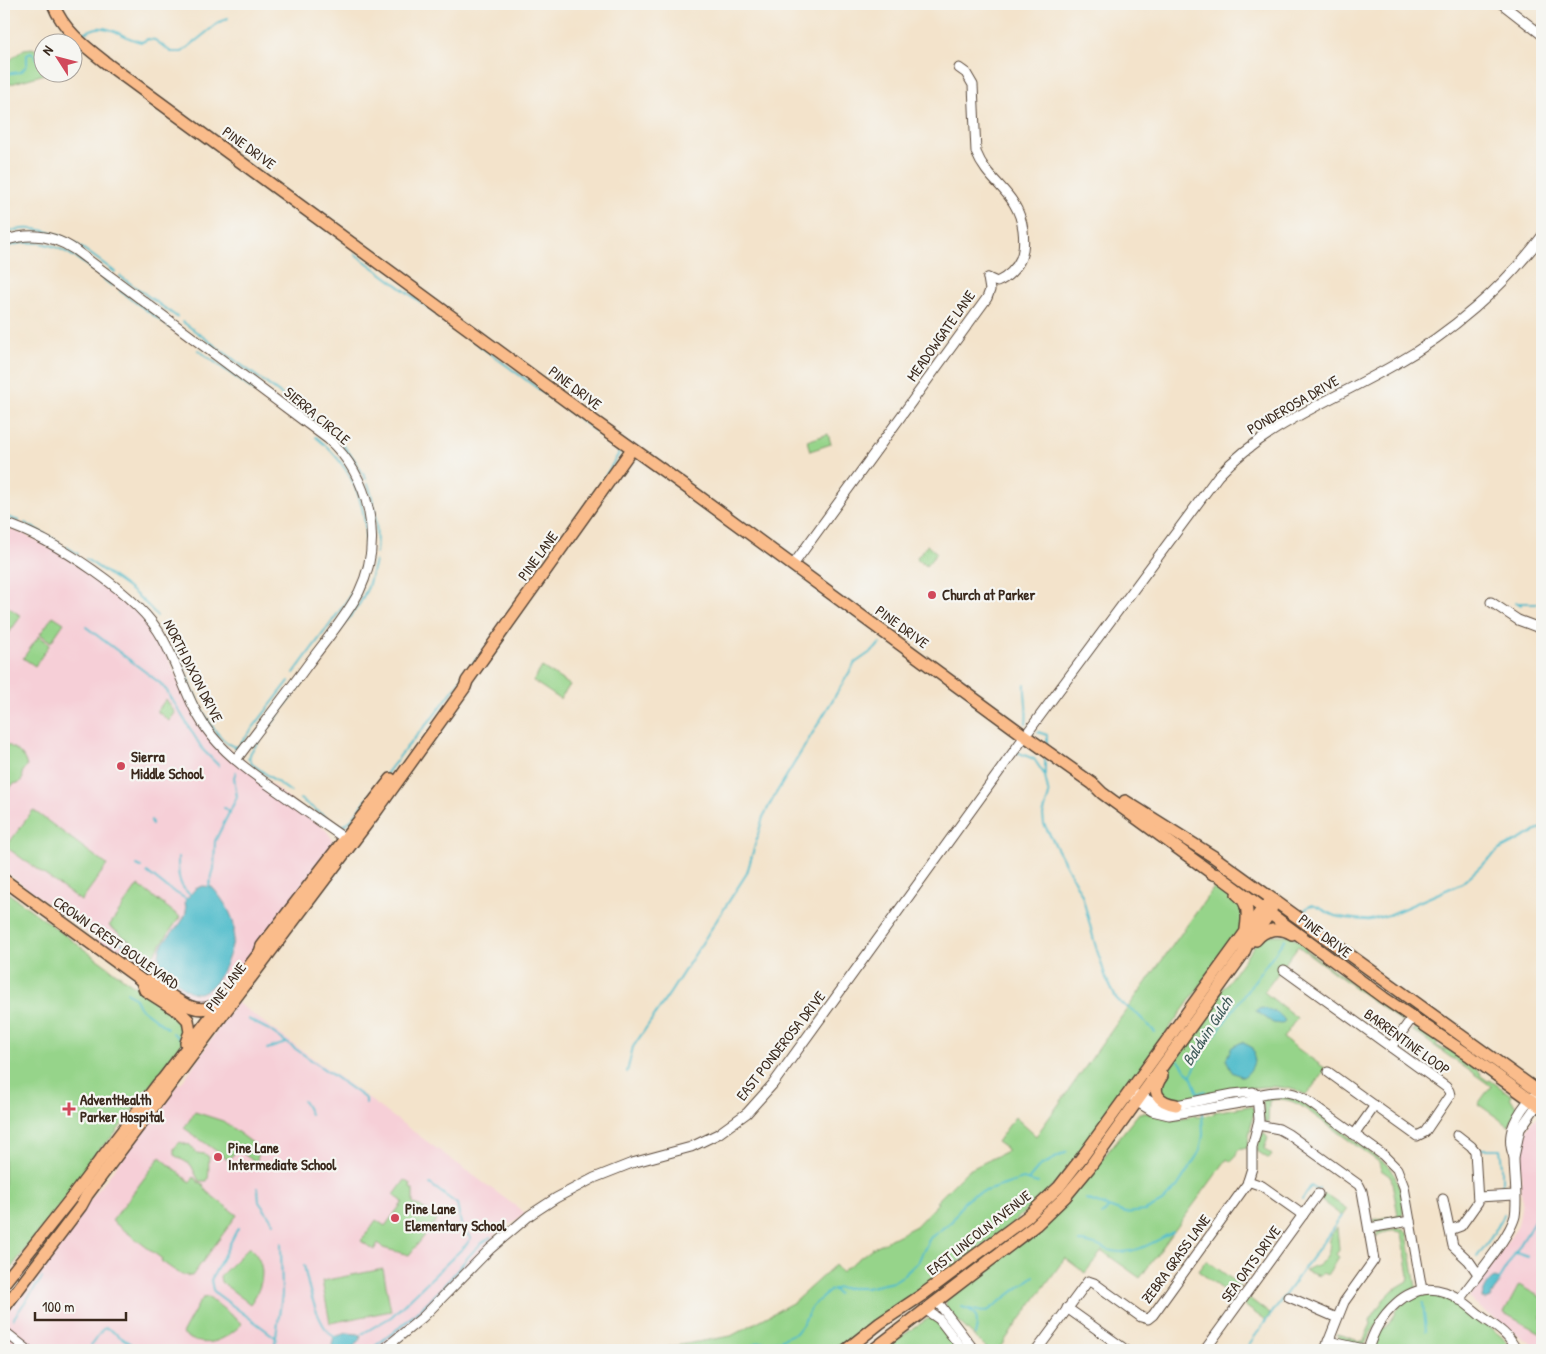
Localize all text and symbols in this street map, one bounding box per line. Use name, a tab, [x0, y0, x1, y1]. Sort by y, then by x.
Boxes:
north arrow	[32, 32, 82, 82]
text: N	[37, 41, 57, 59]
street label: PINE DRIVE	[218, 121, 281, 174]
street label: MEADOWGATE LANE	[901, 286, 980, 385]
street label: PINE DRIVE	[544, 361, 606, 415]
street label: PONDEROSA DRIVE	[1243, 370, 1343, 439]
street label: SIERRA CIRCLE	[280, 382, 355, 450]
street label: PINE LANE	[513, 526, 563, 585]
place label: Church at Parker	[942, 584, 1035, 605]
marker: Church at Parker	[926, 589, 938, 601]
street label: PINE DRIVE	[871, 600, 934, 653]
street label: NORTH DIXON DRIVE	[159, 616, 229, 726]
place label: Sierra Middle School	[131, 746, 204, 784]
marker: Sierra Middle School	[115, 760, 127, 772]
street label: CROWN CREST BOULEVARD	[49, 891, 184, 994]
street label: PINE DRIVE	[1294, 909, 1356, 963]
street label: PINE LANE	[200, 958, 251, 1016]
street label: EAST PONDEROSA DRIVE	[731, 986, 830, 1105]
water label: Baldwin Gulch	[1177, 991, 1238, 1070]
street label: BARRENTINE LOOP	[1360, 1003, 1454, 1080]
place label: AdventHealth Parker Hospital	[80, 1089, 165, 1128]
marker: AdventHealth Parker Hospital	[62, 1102, 76, 1116]
place label: Pine Lane Intermediate School	[228, 1137, 337, 1175]
marker: Pine Lane Intermediate School	[212, 1151, 224, 1163]
street label: EAST LINCOLN AVENUE	[922, 1185, 1036, 1280]
place label: Pine Lane Elementary School	[405, 1198, 507, 1237]
street label: ZEBRA GRASS LANE	[1136, 1210, 1215, 1308]
marker: Pine Lane Elementary School	[389, 1212, 401, 1224]
street label: SEA OATS DRIVE	[1216, 1221, 1286, 1306]
scale bar	[35, 1289, 126, 1321]
text: 100 m	[42, 1296, 75, 1317]

